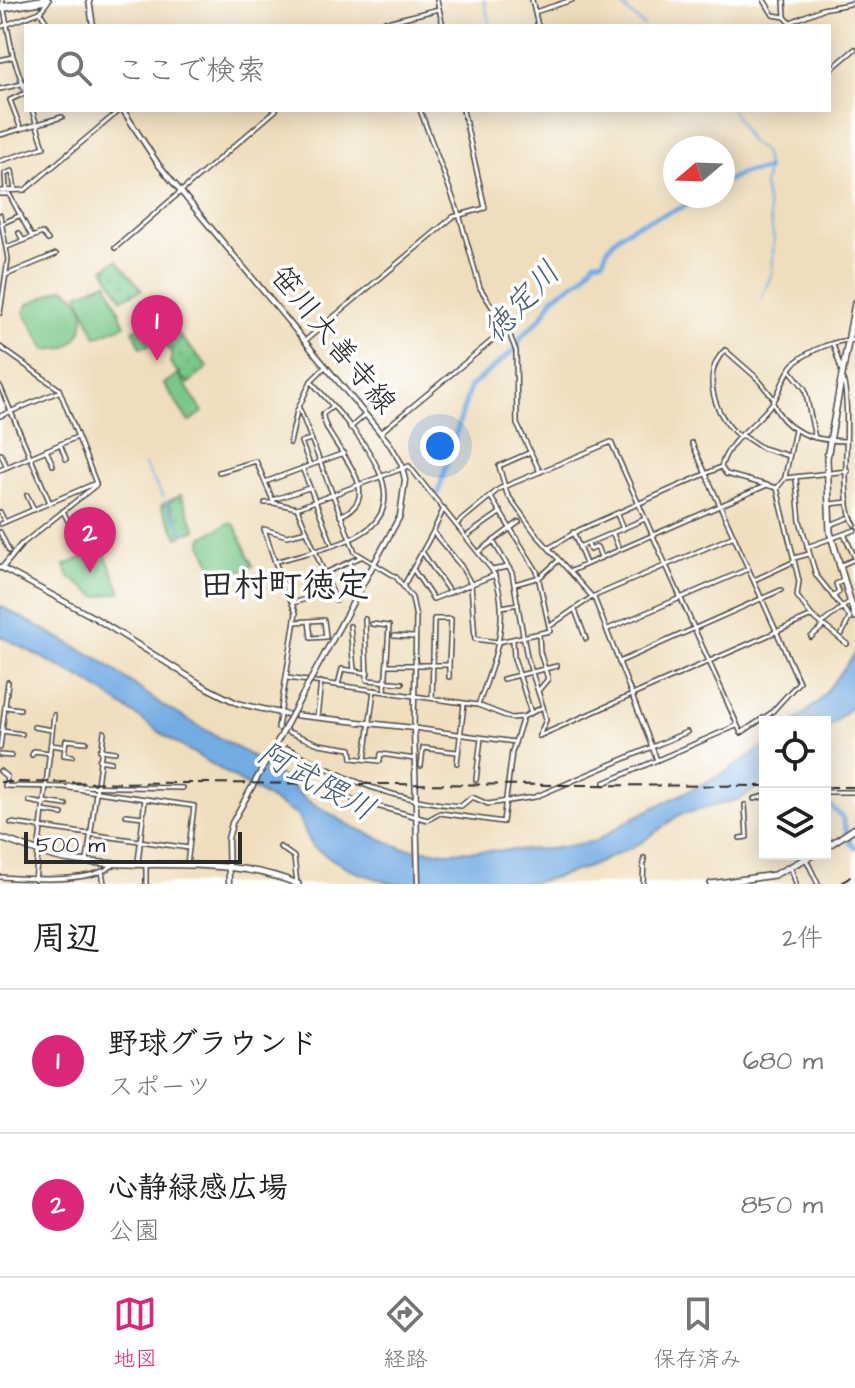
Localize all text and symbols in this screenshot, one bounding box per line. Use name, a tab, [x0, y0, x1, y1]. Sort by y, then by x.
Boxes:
search box	[24, 24, 831, 112]
icon: search	[52, 46, 96, 90]
text: ここで検索	[116, 50, 266, 92]
north arrow	[663, 136, 735, 208]
water label: 徳定川	[473, 252, 571, 352]
street label: 笹川大善寺線	[260, 257, 406, 423]
pin: 1	[131, 295, 183, 361]
your location	[420, 426, 460, 466]
pin: 2	[64, 507, 116, 573]
district label: 田村町徳定	[200, 562, 370, 610]
map controls	[759, 716, 831, 860]
button: locate	[759, 716, 831, 788]
water label: 阿武隈川	[249, 731, 383, 833]
button: layers	[759, 788, 831, 860]
scale bar	[24, 828, 242, 864]
text: 500 m	[36, 830, 105, 861]
text: 周辺	[32, 915, 100, 963]
text: 2件	[782, 920, 823, 956]
text: 野球グラウンド	[108, 1023, 318, 1065]
text: 1	[56, 1043, 60, 1079]
text: 680 m	[743, 1043, 823, 1079]
text: スポーツ	[108, 1069, 211, 1105]
text: 心静緑感広場	[108, 1167, 288, 1209]
text: 2	[51, 1187, 65, 1223]
text: 850 m	[741, 1187, 823, 1223]
text: 公園	[108, 1213, 160, 1249]
tab: 地図	[113, 1292, 157, 1375]
tab: 経路	[383, 1292, 428, 1375]
tab: 保存済み	[654, 1292, 742, 1375]

